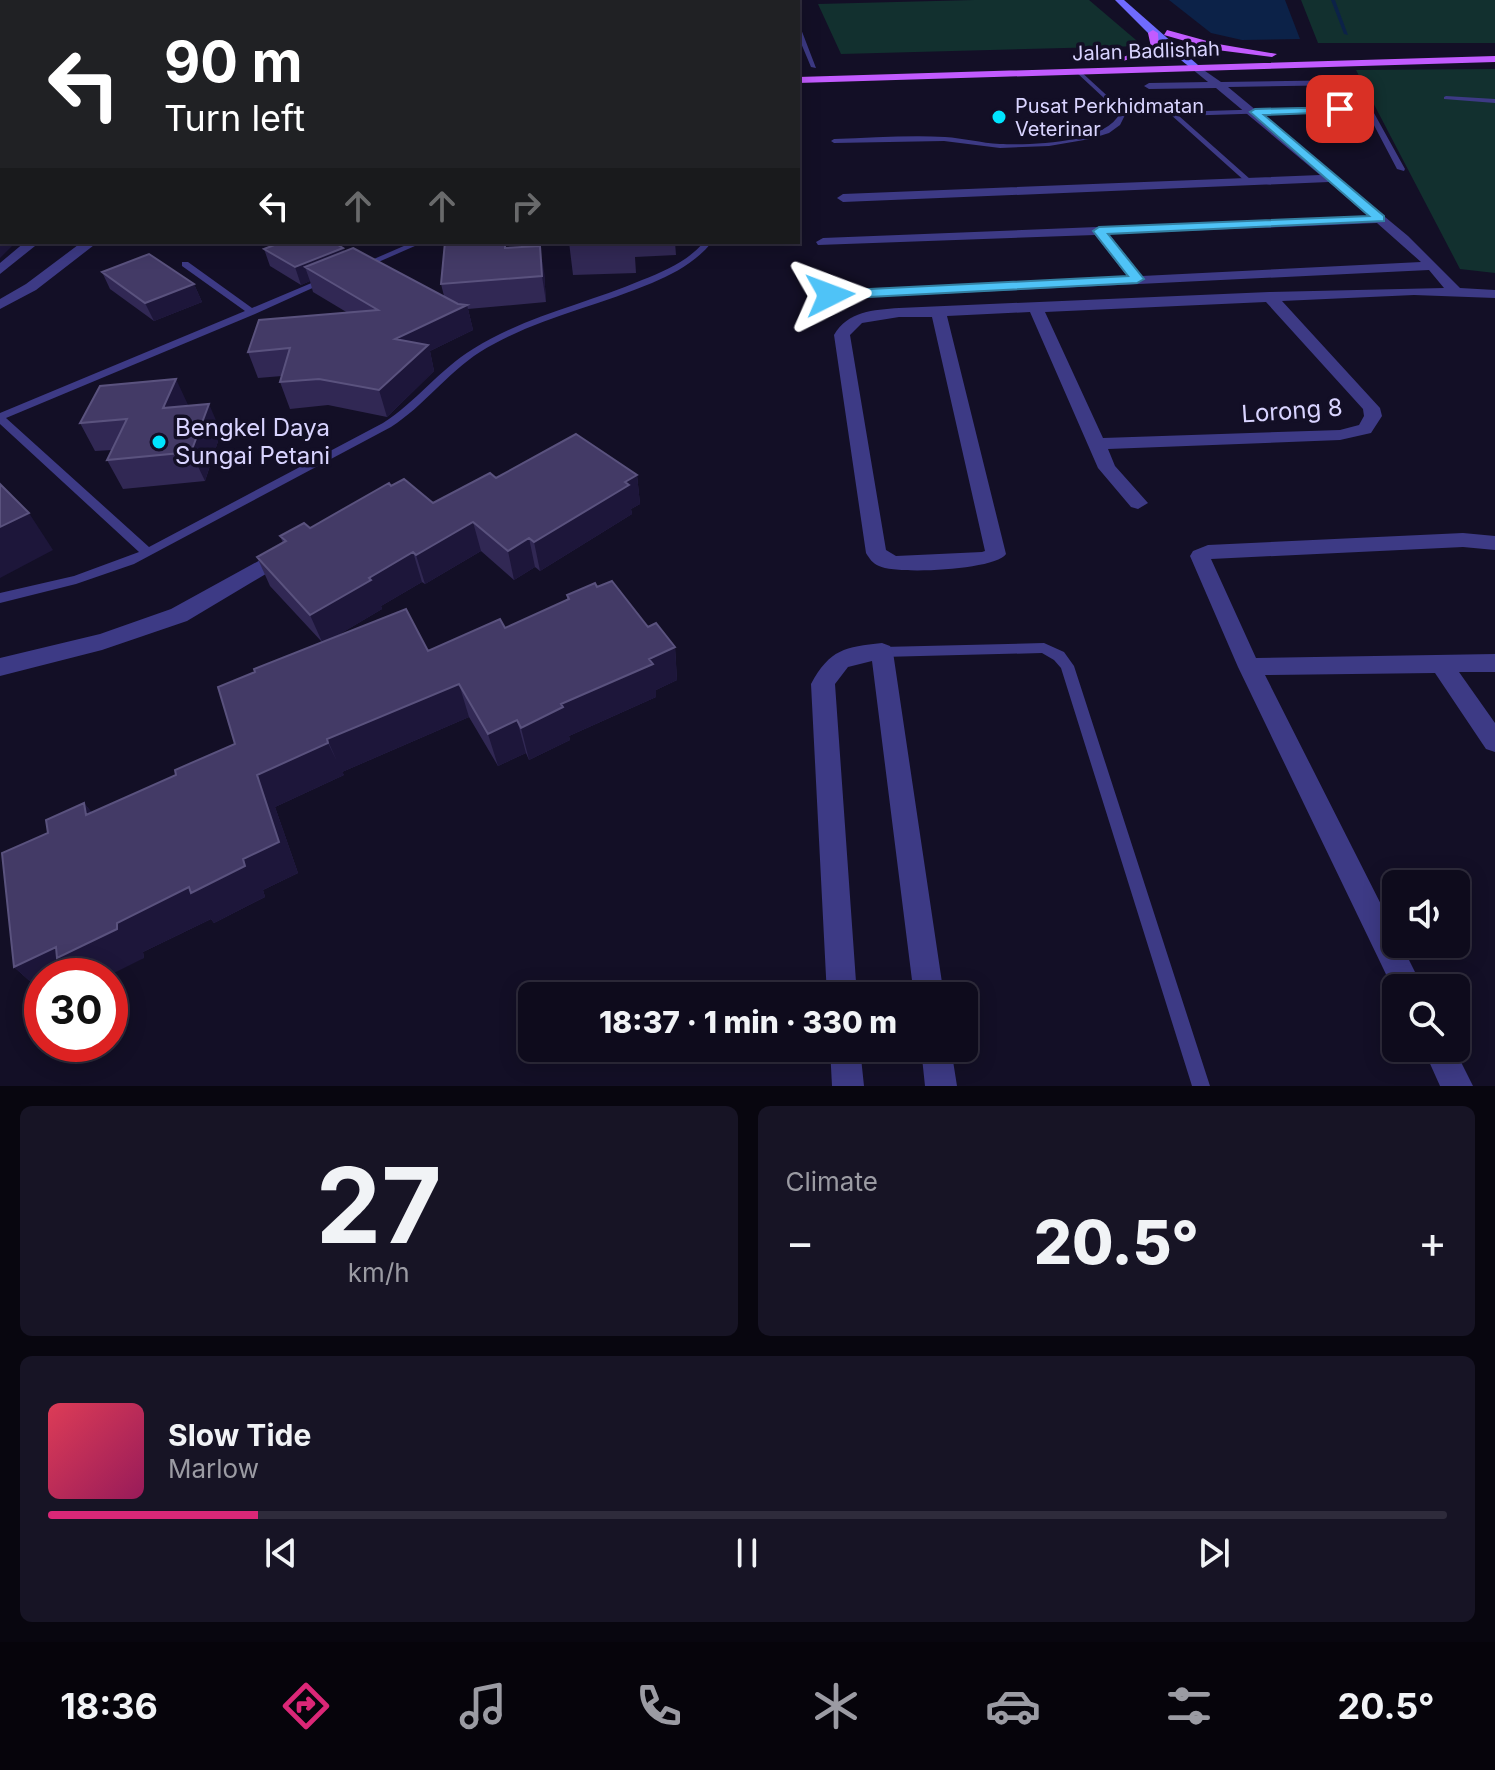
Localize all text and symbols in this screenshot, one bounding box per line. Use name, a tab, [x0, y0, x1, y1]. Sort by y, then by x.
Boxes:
text: 90 m	[164, 28, 303, 96]
icon: left	[32, 32, 136, 136]
street label: Jalan Badlishah	[1072, 36, 1220, 66]
pin	[1306, 75, 1374, 143]
icon: arrive	[1318, 87, 1362, 131]
place label: Pusat Perkhidmatan Veterinar	[1015, 94, 1204, 141]
text: Turn left	[164, 96, 305, 140]
marker: Pusat Perkhidmatan Veterinar	[990, 108, 1008, 126]
icon: left	[252, 184, 296, 228]
icon: ahead	[336, 184, 380, 228]
icon: ahead	[420, 184, 464, 228]
icon: right	[504, 184, 548, 228]
position arrow	[788, 253, 872, 337]
street label: Lorong 8	[1240, 392, 1344, 429]
place label: Bengkel Daya Sungai Petani	[175, 413, 330, 470]
marker: Bengkel Daya Sungai Petani	[150, 433, 168, 451]
map controls	[1382, 870, 1470, 1062]
button: sound	[1382, 870, 1470, 958]
speed limit sign: 30	[24, 958, 128, 1062]
button: search	[1382, 974, 1470, 1062]
text: 18:37 · 1 min · 330 m	[599, 1004, 897, 1040]
text: 27	[316, 1142, 442, 1268]
text: Climate	[786, 1166, 878, 1197]
text: 20.5°	[1034, 1206, 1199, 1278]
text: −	[786, 1215, 815, 1269]
text: +	[1418, 1215, 1447, 1269]
text: km/h	[348, 1257, 410, 1288]
text: Slow Tide	[168, 1417, 311, 1453]
text: Marlow	[168, 1453, 259, 1484]
icon: previous	[259, 1531, 303, 1575]
icon: pause	[725, 1531, 769, 1575]
icon: next	[1192, 1531, 1236, 1575]
icon: directions	[278, 1678, 334, 1734]
icon: music	[455, 1678, 511, 1734]
icon: phone	[631, 1678, 687, 1734]
icon: climate	[808, 1678, 864, 1734]
icon: car	[985, 1678, 1041, 1734]
icon: filters	[1161, 1678, 1217, 1734]
text: 18:36	[60, 1684, 158, 1728]
text: 20.5°	[1338, 1684, 1435, 1728]

